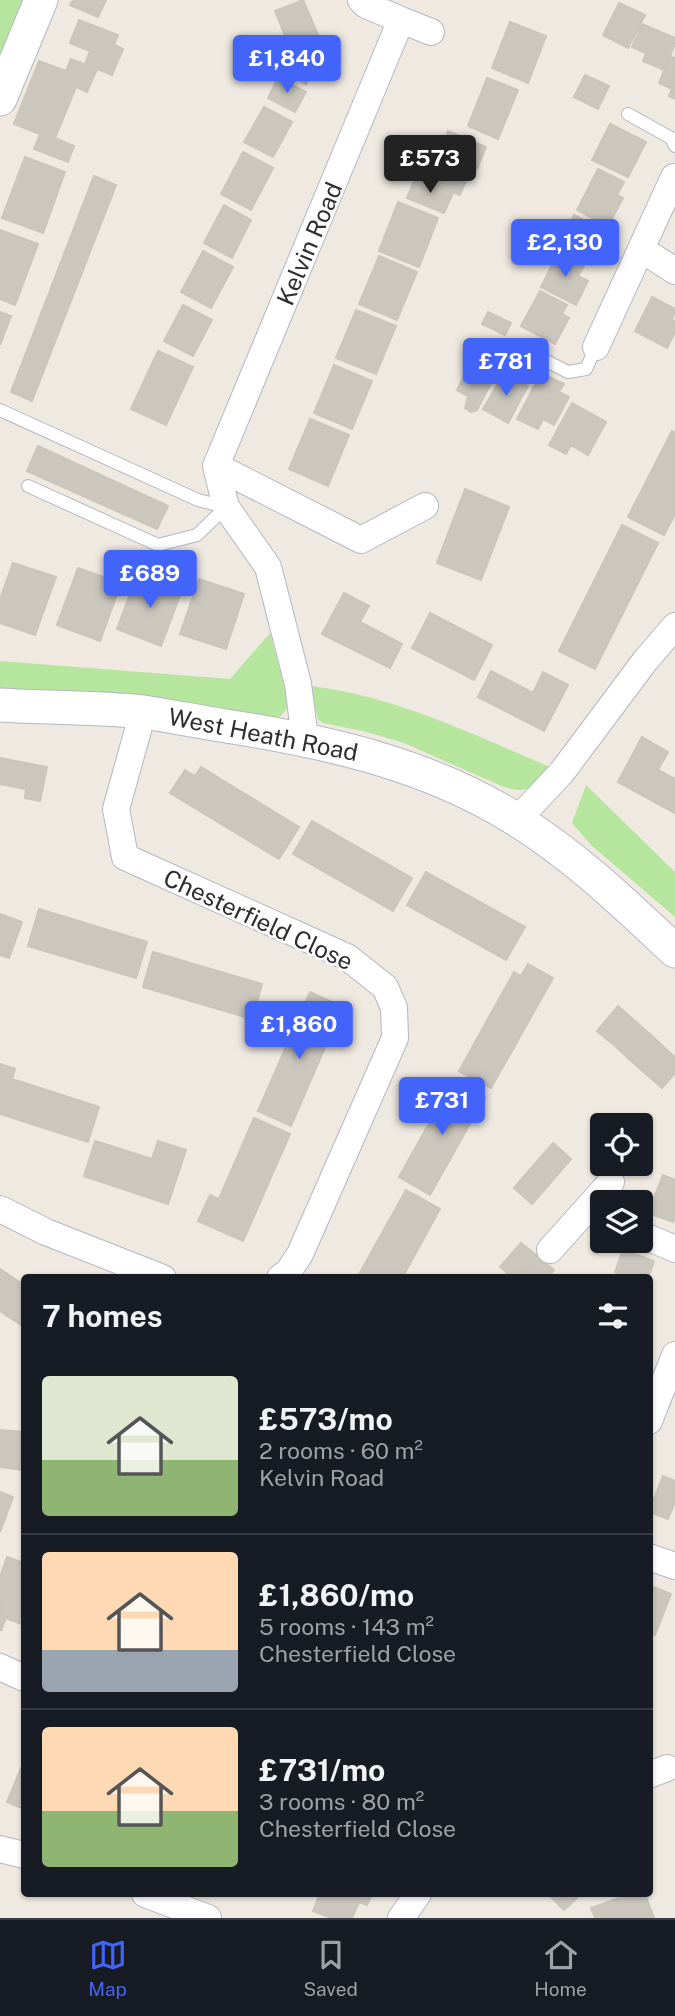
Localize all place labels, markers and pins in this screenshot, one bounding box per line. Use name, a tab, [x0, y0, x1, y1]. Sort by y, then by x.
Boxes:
pin: £1,840	[230, 36, 344, 95]
pin: £573	[389, 136, 471, 195]
pin: £2,130	[508, 219, 622, 279]
pin: £781	[465, 338, 547, 398]
pin: £689	[109, 550, 191, 610]
pin: £1,860	[242, 1002, 356, 1061]
pin: £731	[401, 1078, 483, 1137]

